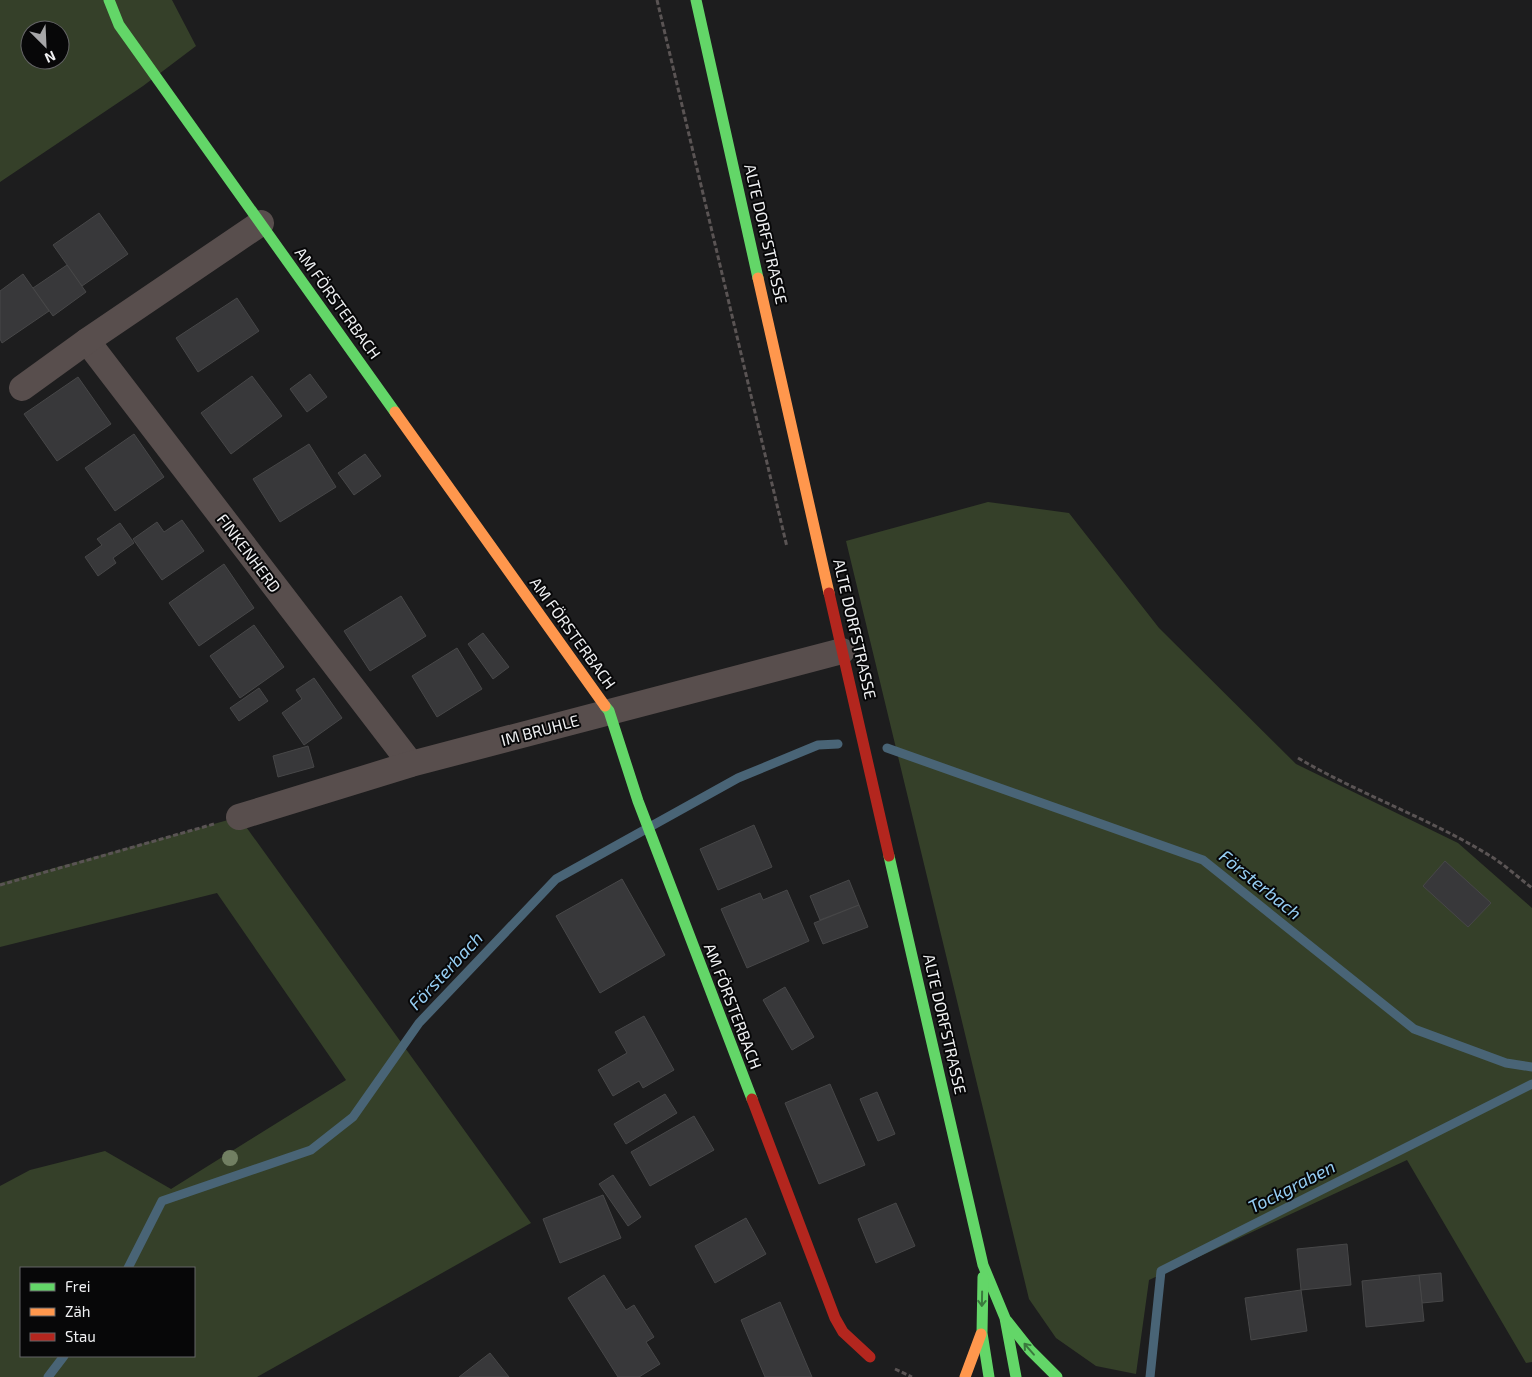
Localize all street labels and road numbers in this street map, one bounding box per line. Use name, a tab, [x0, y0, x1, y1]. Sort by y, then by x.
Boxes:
street label: ALTE DORFSTRASSE	[741, 162, 792, 306]
street label: AM FÖRSTERBACH	[292, 243, 385, 362]
street label: FINKENHERD	[214, 510, 285, 596]
street label: ALTE DORFSTRASSE	[830, 557, 881, 701]
street label: AM FÖRSTERBACH	[527, 573, 620, 692]
street label: IM BRUHLE	[499, 710, 581, 749]
street label: AM FÖRSTERBACH	[701, 940, 766, 1071]
street label: ALTE DORFSTRASSE	[920, 952, 971, 1096]

